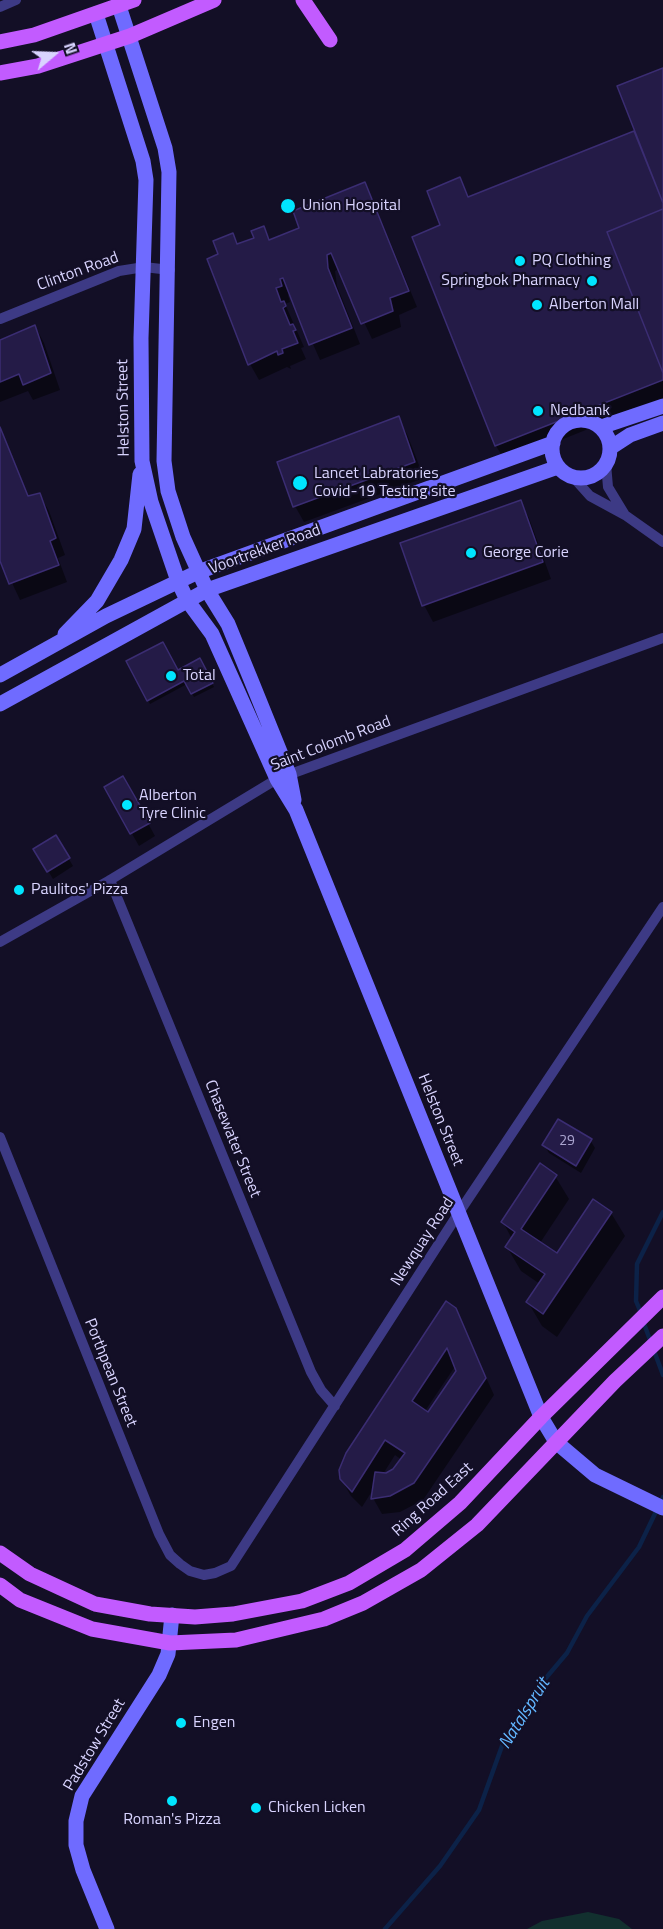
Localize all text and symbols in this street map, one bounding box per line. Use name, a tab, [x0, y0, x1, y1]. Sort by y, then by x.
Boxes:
north arrow	[24, 24, 84, 84]
text: N	[58, 39, 84, 57]
place label: Union Hospital	[302, 196, 401, 216]
marker: Union Hospital	[279, 197, 297, 215]
street label: Clinton Road	[35, 248, 121, 296]
place label: PQ Clothing	[532, 251, 611, 271]
marker: PQ Clothing	[513, 254, 527, 268]
place label: Springbok Pharmacy	[441, 271, 580, 291]
marker: Springbok Pharmacy	[585, 274, 599, 288]
place label: Alberton Mall	[549, 295, 639, 315]
marker: Alberton Mall	[530, 298, 544, 312]
street label: Helston Street	[114, 359, 134, 457]
place label: Nedbank	[550, 401, 610, 421]
marker: Nedbank	[531, 404, 545, 418]
place label: Lancet Labratories Covid-19 Testing site	[314, 464, 456, 502]
marker: Lancet Labratories Covid-19 Testing site	[291, 474, 309, 492]
street label: Voortrekker Road	[207, 521, 323, 579]
place label: George Corie	[483, 543, 569, 563]
marker: George Corie	[464, 546, 478, 560]
place label: Total	[183, 666, 216, 686]
marker: Total	[164, 669, 178, 683]
street label: Saint Colomb Road	[268, 712, 394, 776]
place label: Alberton Tyre Clinic	[139, 786, 206, 824]
marker: Alberton Tyre Clinic	[120, 798, 134, 812]
place label: Paulitos' Pizza	[31, 880, 128, 900]
marker: Paulitos' Pizza	[12, 883, 26, 897]
street label: Helston Street	[413, 1071, 467, 1169]
street label: Chasewater Street	[200, 1078, 264, 1200]
house number: 29	[559, 1134, 575, 1150]
street label: Newquay Road	[387, 1194, 459, 1290]
street label: Porthpean Street	[79, 1316, 141, 1430]
street label: Ring Road East	[389, 1459, 477, 1541]
water label: Natalspruit	[495, 1675, 555, 1753]
street label: Padstow Street	[60, 1695, 130, 1795]
place label: Engen	[193, 1713, 235, 1733]
marker: Engen	[174, 1716, 188, 1730]
marker: Roman's Pizza	[165, 1794, 179, 1808]
place label: Chicken Licken	[268, 1798, 366, 1818]
marker: Chicken Licken	[249, 1801, 263, 1815]
place label: Roman's Pizza	[123, 1810, 221, 1830]

